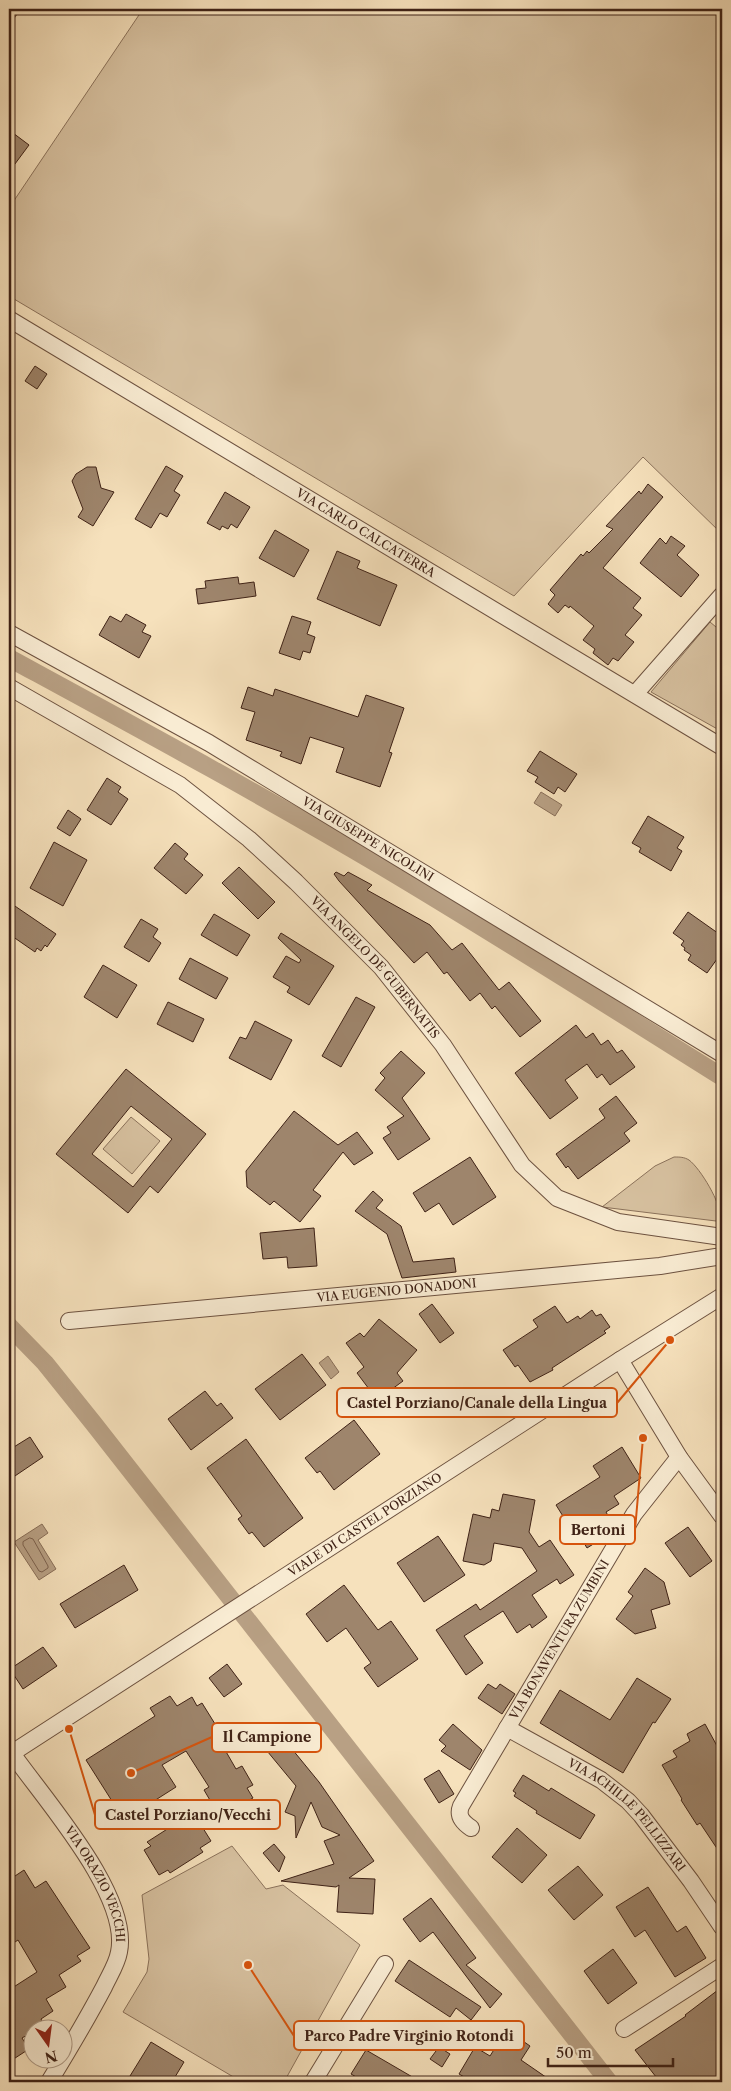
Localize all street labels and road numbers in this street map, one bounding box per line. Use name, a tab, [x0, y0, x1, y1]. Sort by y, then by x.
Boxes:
street label: VIA CARLO CALCATERRA	[293, 485, 439, 581]
street label: VIA GIUSEPPE NICOLINI	[299, 793, 437, 884]
street label: VIA ANGELO DE GUBERNATIS	[307, 892, 443, 1041]
street label: VIA EUGENIO DONADONI	[315, 1275, 477, 1305]
street label: VIALE DI CASTEL PORZIANO	[284, 1469, 445, 1580]
street label: VIA BONAVENTURA ZUMBINI	[505, 1557, 612, 1723]
street label: VIA ACHILLE PELLIZZARI	[564, 1755, 689, 1874]
street label: VIA ORAZIO VECCHI	[61, 1822, 128, 1942]

